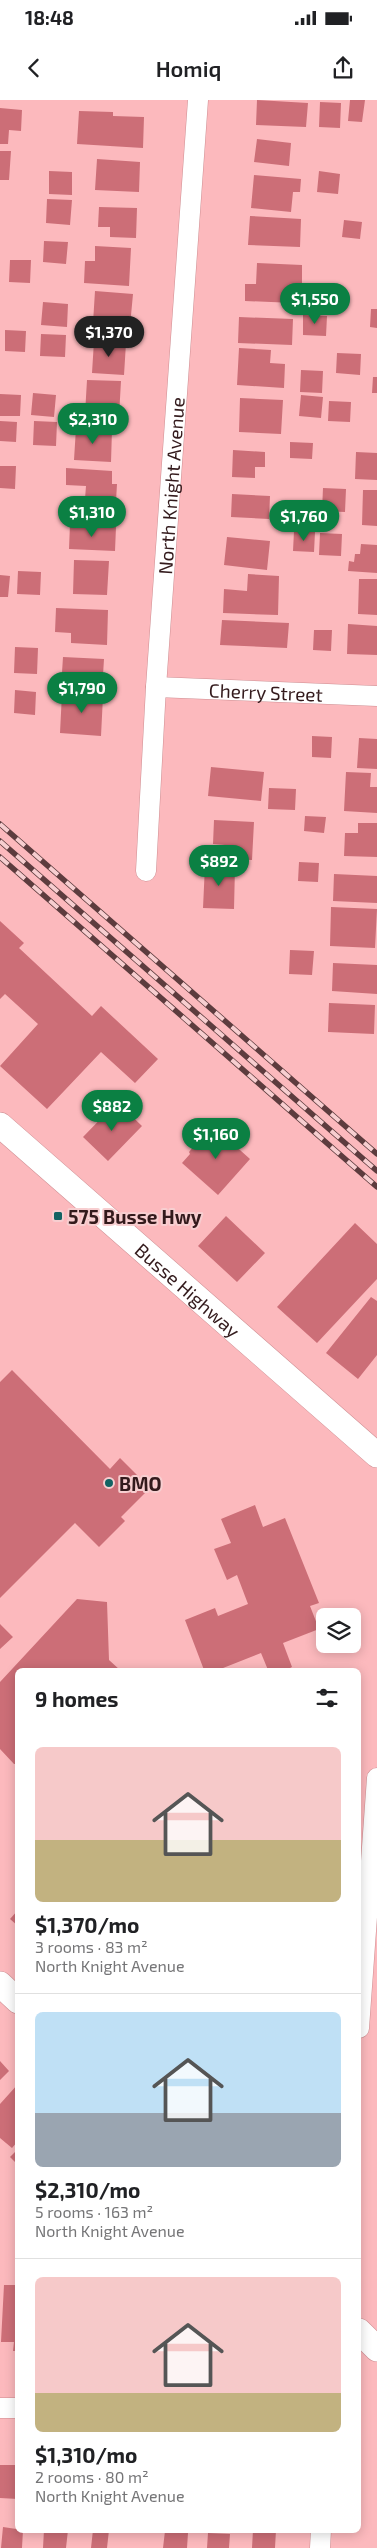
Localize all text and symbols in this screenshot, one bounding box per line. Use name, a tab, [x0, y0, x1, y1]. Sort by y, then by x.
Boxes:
text: 18:48	[25, 6, 74, 29]
icon: back	[20, 54, 48, 82]
icon: share	[329, 54, 357, 82]
text: Homiq	[156, 55, 221, 81]
pin: $1,550	[274, 282, 356, 325]
text: $1,550	[291, 289, 339, 308]
pin: $1,370	[68, 316, 150, 358]
text: $1,370	[85, 322, 133, 341]
street label: North Knight Avenue	[153, 396, 188, 575]
pin: $2,310	[52, 402, 134, 445]
text: $2,310	[69, 409, 117, 428]
pin: $1,310	[51, 496, 133, 538]
pin: $1,760	[263, 500, 345, 542]
text: $1,310	[69, 502, 115, 521]
text: $1,760	[280, 506, 328, 525]
pin: $1,790	[41, 672, 123, 714]
text: $1,790	[58, 678, 106, 697]
street label: Cherry Street	[208, 678, 323, 705]
pin: $892	[189, 844, 249, 887]
text: $892	[200, 851, 238, 870]
pin: $882	[82, 1090, 142, 1132]
text: $882	[93, 1096, 131, 1115]
pin: $1,160	[175, 1118, 257, 1160]
text: $1,160	[193, 1124, 239, 1143]
place label: 575 Busse Hwy	[68, 1205, 202, 1229]
marker: 575 Busse Hwy	[52, 1210, 64, 1222]
street label: Busse Highway	[131, 1238, 245, 1342]
place label: BMO	[119, 1472, 162, 1495]
marker: BMO	[103, 1477, 115, 1489]
map controls	[316, 1608, 361, 1653]
button: layers	[316, 1608, 361, 1653]
icon: filters	[313, 1684, 341, 1712]
text: 9 homes	[35, 1686, 118, 1711]
icon: home	[143, 1779, 233, 1869]
text: $1,370/mo	[35, 1912, 139, 1937]
text: 3 rooms · 83 m²	[35, 1937, 148, 1956]
text: North Knight Avenue	[35, 1956, 185, 1975]
icon: home	[143, 2045, 233, 2135]
text: $2,310/mo	[35, 2177, 141, 2202]
text: 5 rooms · 163 m²	[35, 2202, 153, 2221]
text: North Knight Avenue	[35, 2221, 185, 2240]
icon: home	[143, 2310, 233, 2400]
text: $1,310/mo	[35, 2442, 137, 2467]
text: 2 rooms · 80 m²	[35, 2467, 149, 2486]
text: North Knight Avenue	[35, 2486, 185, 2505]

